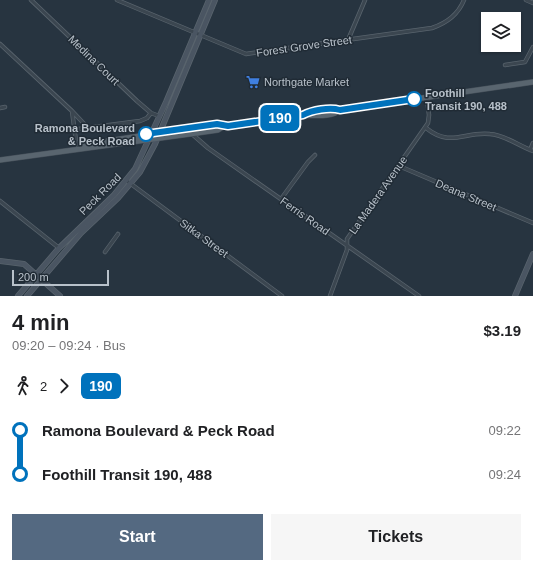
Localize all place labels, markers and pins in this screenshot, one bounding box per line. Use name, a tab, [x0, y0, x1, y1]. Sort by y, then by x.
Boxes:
supermarket icon: Northgate Market	[245, 74, 261, 90]
place label: Northgate Market	[264, 76, 349, 88]
place label: Foothill Transit 190, 488	[425, 87, 507, 112]
marker: Foothill Transit 190, 488	[406, 91, 422, 107]
place label: Ramona Boulevard & Peck Road	[35, 122, 135, 147]
marker: Ramona Boulevard & Peck Road	[138, 126, 154, 142]

